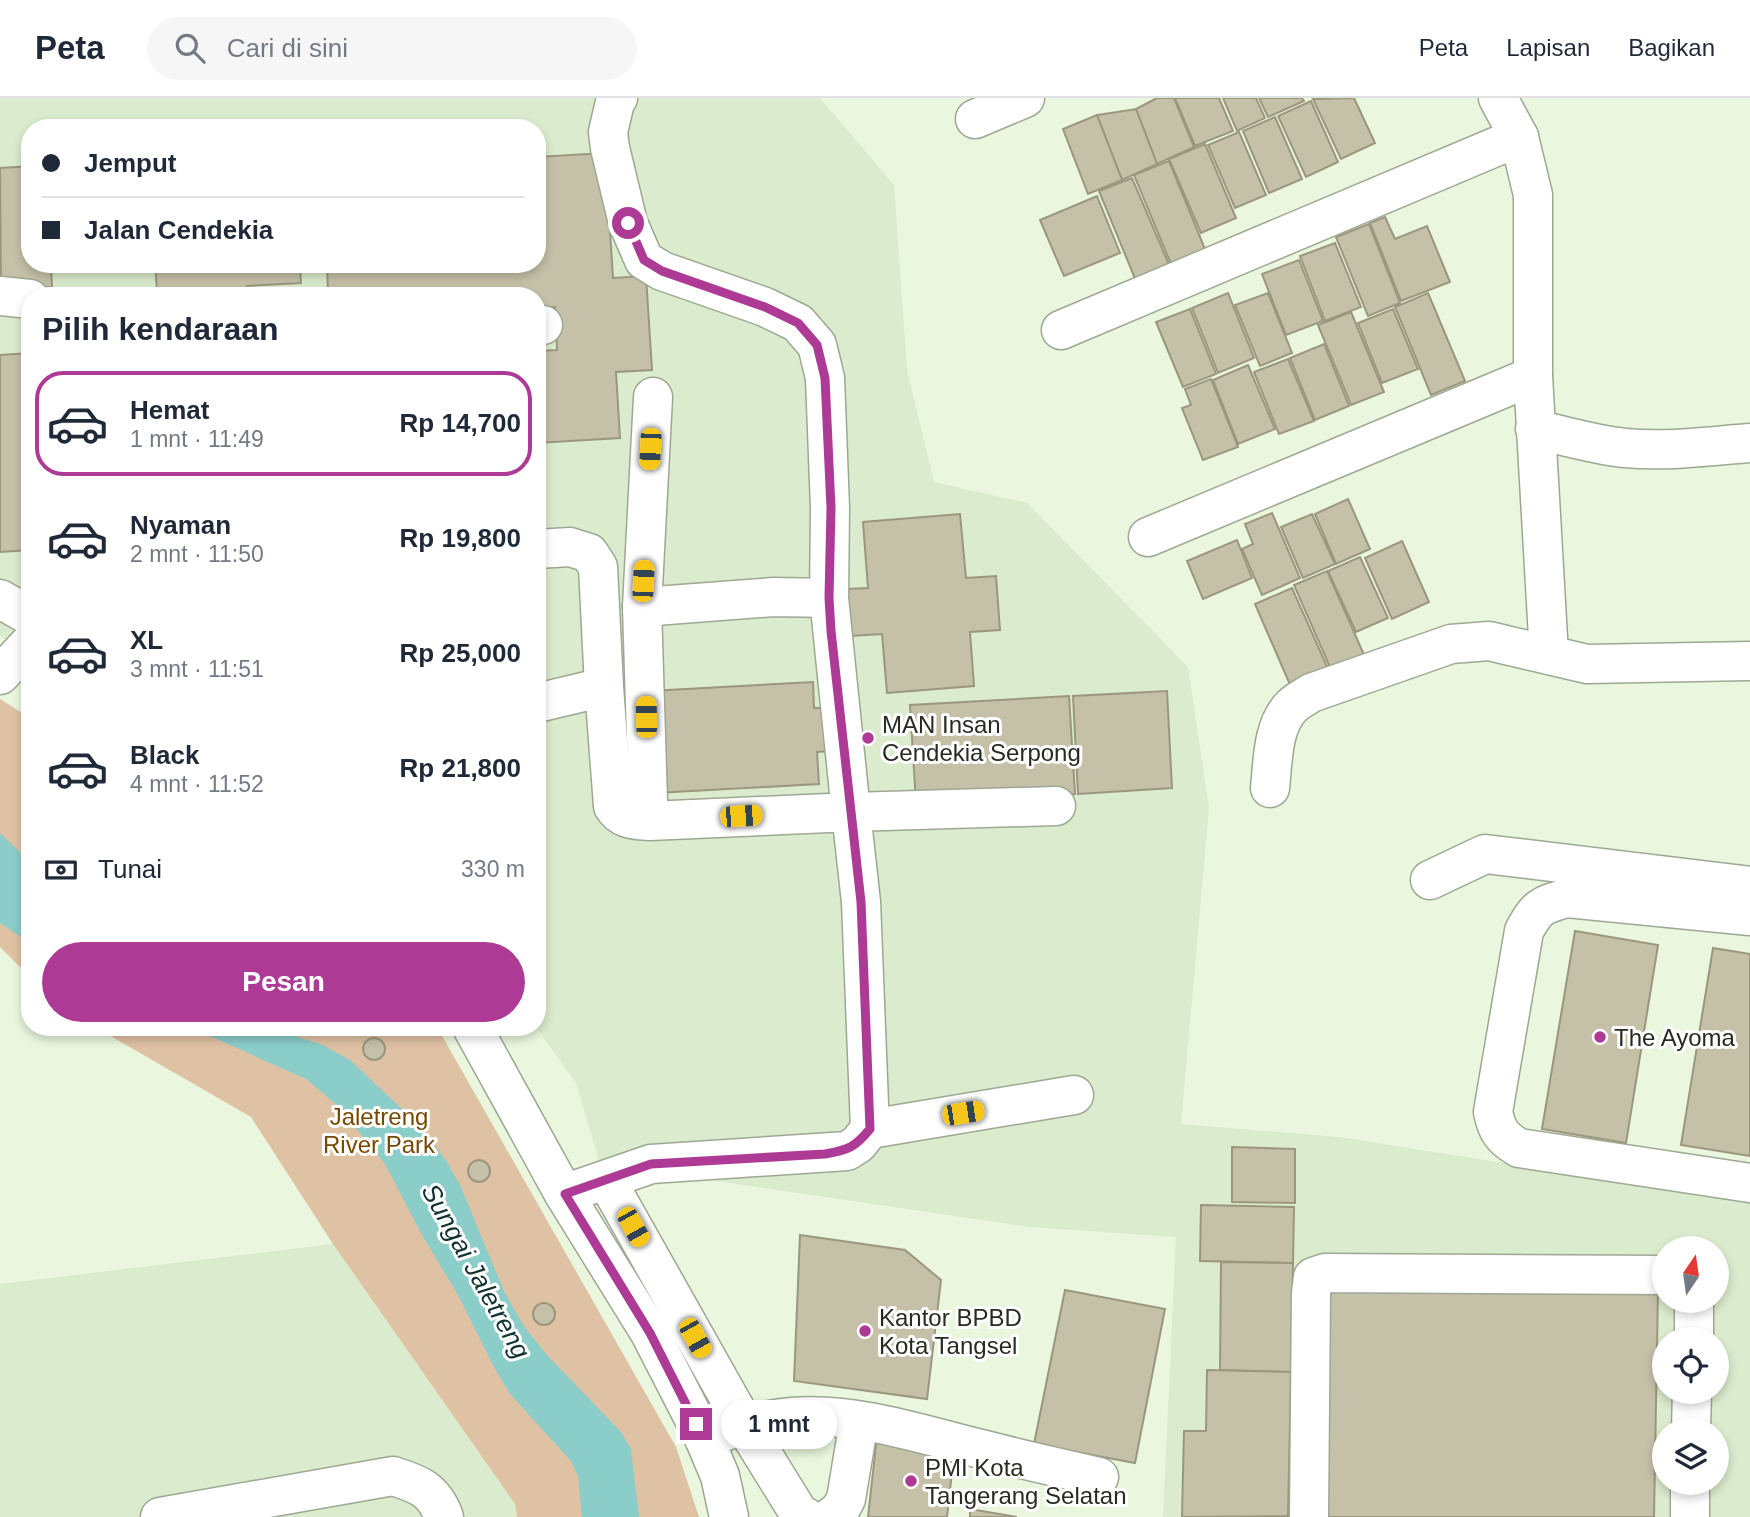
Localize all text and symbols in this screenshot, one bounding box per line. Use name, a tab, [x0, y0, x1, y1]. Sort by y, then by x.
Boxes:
search box	[147, 17, 637, 80]
text: Peta	[35, 29, 105, 66]
icon: search	[171, 29, 209, 67]
text: Cari di sini	[227, 33, 348, 63]
text: Peta	[1419, 34, 1468, 61]
text: Lapisan	[1506, 34, 1590, 61]
text: Bagikan	[1628, 34, 1715, 61]
text: Jemput	[84, 148, 176, 178]
route start	[612, 207, 644, 239]
text: Jalan Cendekia	[84, 215, 273, 245]
text: Pilih kendaraan	[42, 311, 279, 347]
icon: car	[46, 392, 109, 455]
text: Hemat	[130, 395, 209, 425]
text: Rp 14,700	[400, 408, 521, 438]
text: 1 mnt · 11:49	[130, 426, 264, 452]
car	[639, 427, 662, 471]
icon: car	[46, 507, 109, 570]
text: Nyaman	[130, 510, 231, 540]
text: Rp 19,800	[400, 523, 521, 553]
text: 2 mnt · 11:50	[130, 541, 264, 567]
car	[632, 559, 655, 603]
icon: car	[46, 622, 109, 685]
text: XL	[130, 625, 163, 655]
text: Rp 25,000	[400, 638, 521, 668]
text: 3 mnt · 11:51	[130, 656, 264, 682]
car	[636, 696, 657, 738]
place label: MAN Insan Cendekia Serpong	[882, 711, 1081, 766]
marker: MAN Insan Cendekia Serpong	[860, 730, 876, 746]
icon: car	[46, 737, 109, 800]
text: Black	[130, 740, 199, 770]
text: Rp 21,800	[400, 753, 521, 783]
text: 4 mnt · 11:52	[130, 771, 264, 797]
car	[720, 804, 763, 828]
icon: cash	[42, 851, 80, 889]
text: Tunai	[98, 854, 162, 884]
text: 330 m	[461, 856, 525, 882]
button: Pesan	[42, 942, 525, 1022]
place label: The Ayoma	[1614, 1024, 1736, 1051]
marker: The Ayoma	[1592, 1029, 1608, 1045]
car	[941, 1099, 986, 1127]
park label: Jaletreng River Park	[323, 1103, 436, 1158]
water label: Sungai Jaletreng	[416, 1178, 537, 1364]
car	[614, 1204, 653, 1250]
north arrow	[1652, 1236, 1729, 1312]
map controls	[1652, 1236, 1729, 1495]
place label: Kantor BPBD Kota Tangsel	[879, 1304, 1022, 1359]
car	[676, 1315, 715, 1361]
marker: Kantor BPBD Kota Tangsel	[857, 1323, 873, 1339]
button: locate	[1652, 1327, 1729, 1404]
callout: 1 mnt	[720, 1400, 836, 1448]
route end	[680, 1408, 712, 1440]
text: 1 mnt	[748, 1411, 810, 1437]
button: layers	[1652, 1418, 1729, 1495]
place label: PMI Kota Tangerang Selatan	[925, 1454, 1127, 1509]
marker: PMI Kota Tangerang Selatan	[903, 1473, 919, 1489]

